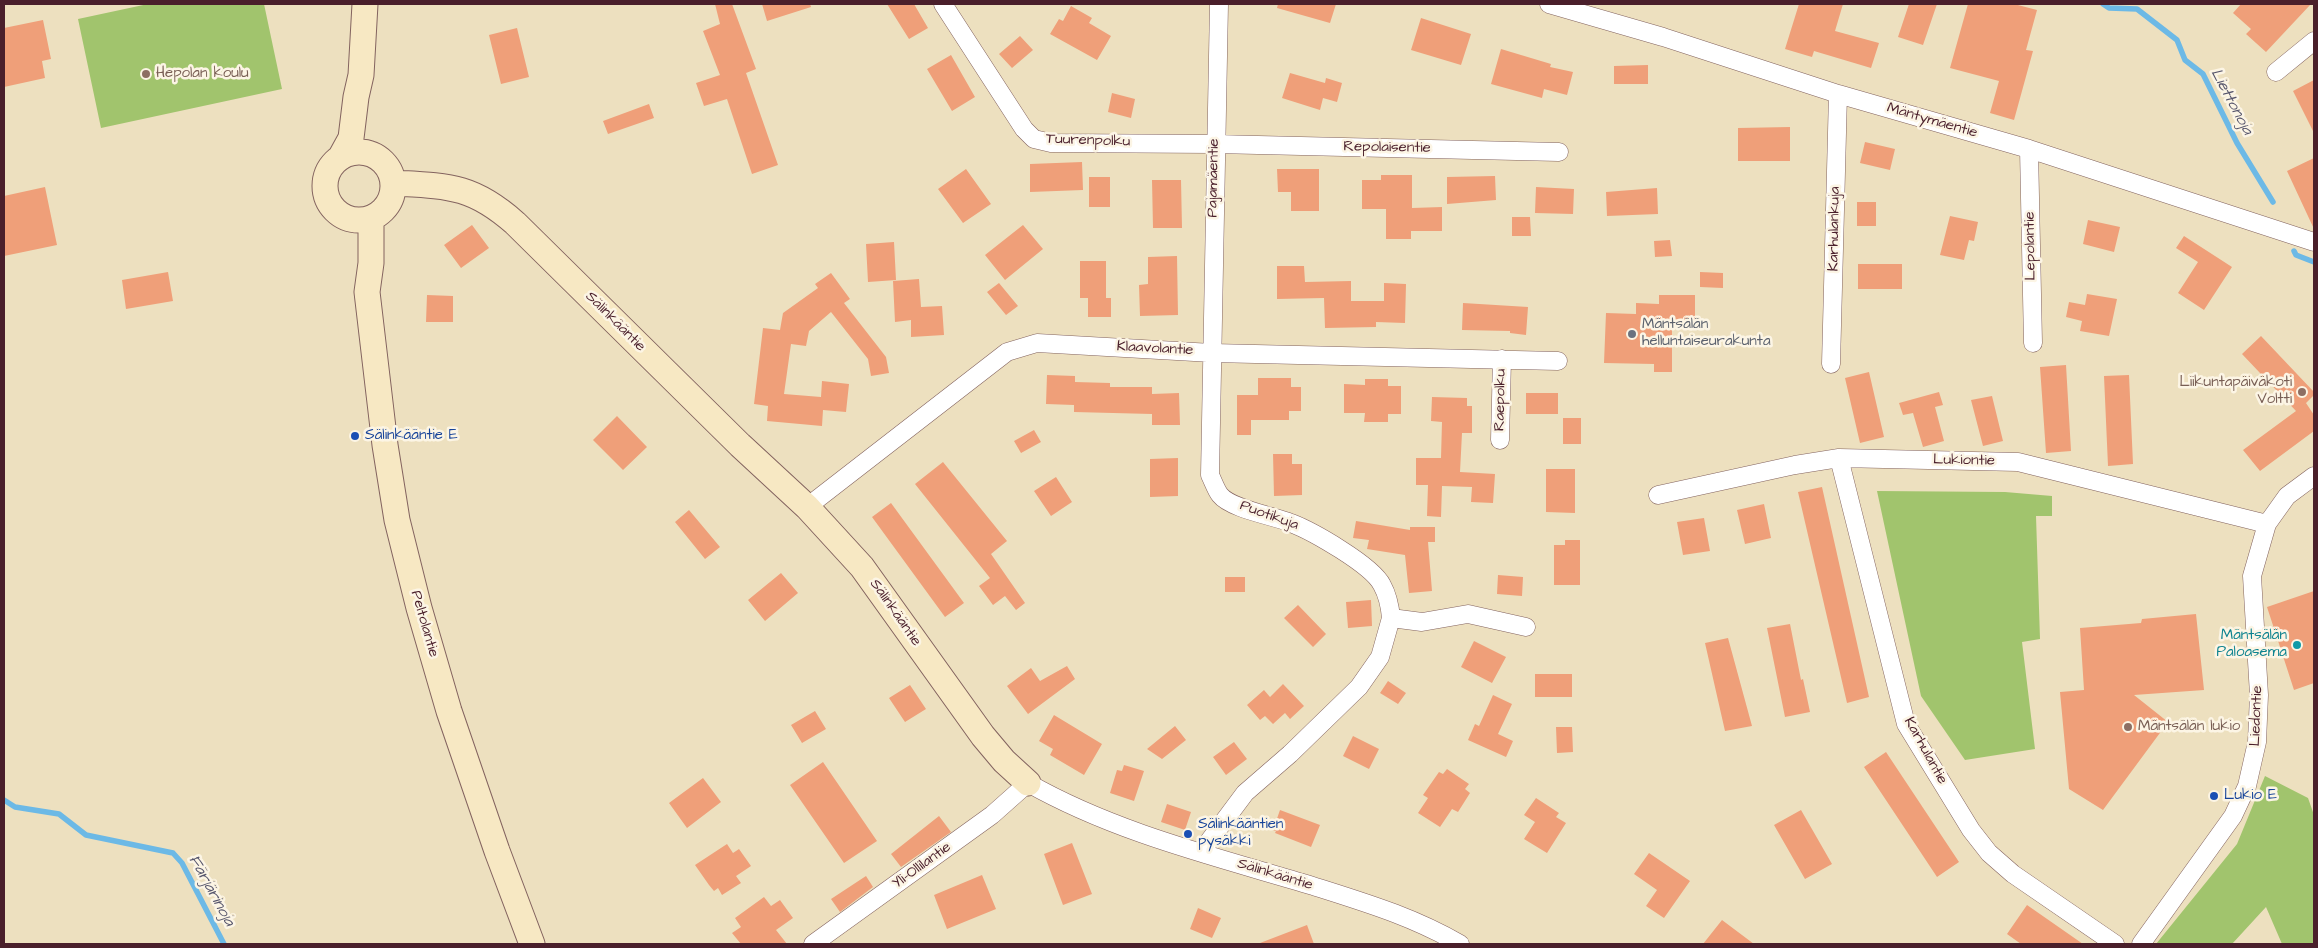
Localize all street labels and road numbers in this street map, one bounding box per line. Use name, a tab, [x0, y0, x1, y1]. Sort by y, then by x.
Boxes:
street label: Mäntymäentie	[1885, 100, 1979, 142]
street label: Tuurenpolku	[1045, 131, 1131, 151]
street label: Pajamäentie	[1204, 138, 1224, 218]
street label: Repolaisentie	[1343, 138, 1431, 158]
street label: Karhulankuja	[1825, 187, 1845, 271]
street label: Lepolantie	[2021, 211, 2041, 281]
street label: Sälinkääntie	[581, 288, 649, 356]
street label: Klaavolantie	[1116, 338, 1194, 360]
street label: Raepolku	[1491, 369, 1511, 431]
street label: Lukiontie	[1933, 451, 1995, 471]
street label: Puotikuja	[1237, 497, 1301, 535]
street label: Sälinkääntie	[865, 576, 925, 650]
street label: Peltolantie	[406, 589, 442, 659]
street label: Liedontie	[2247, 685, 2267, 747]
street label: Karhulantie	[1899, 714, 1951, 788]
street label: Yli-Ollilantie	[889, 839, 955, 893]
street label: Sälinkääntie	[1235, 855, 1315, 895]

